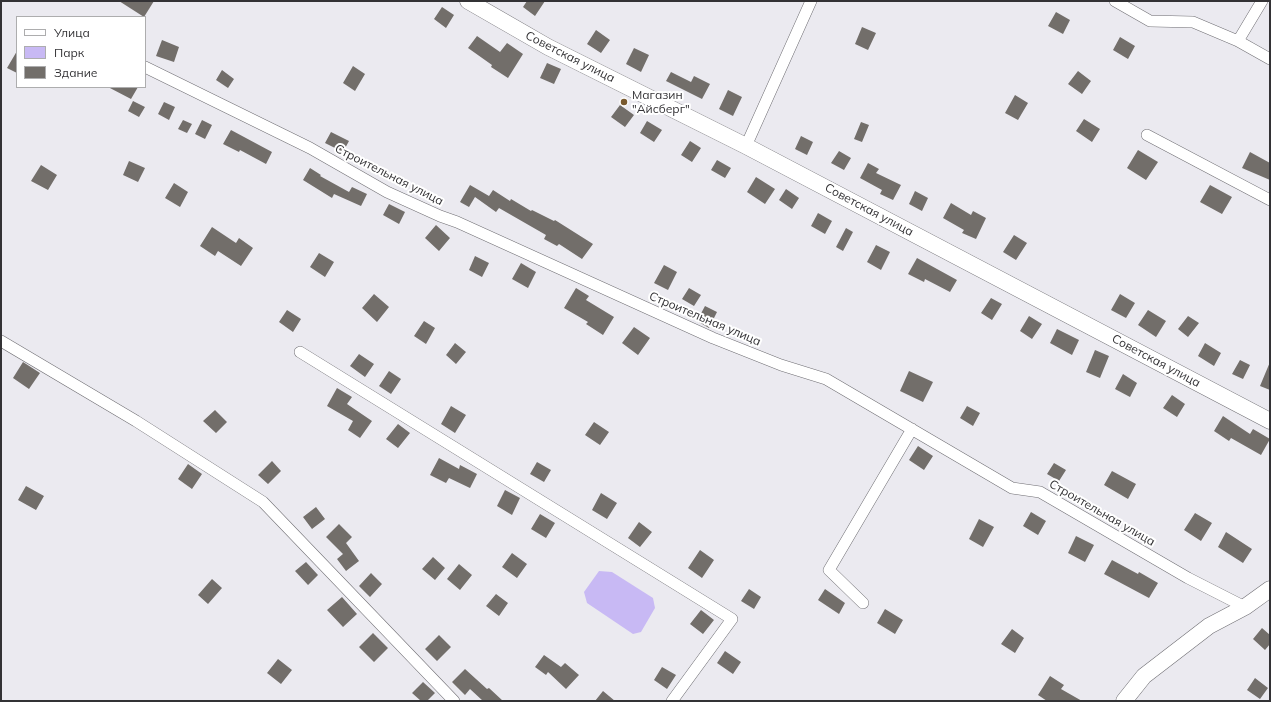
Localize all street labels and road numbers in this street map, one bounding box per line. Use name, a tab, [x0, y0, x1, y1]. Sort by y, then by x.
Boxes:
street label: Советская улица	[523, 28, 617, 86]
street label: Строительная улица	[332, 141, 446, 209]
street label: Советская улица	[822, 181, 916, 239]
street label: Строительная улица	[647, 289, 763, 349]
street label: Советская улица	[1109, 332, 1203, 390]
street label: Строительная улица	[1046, 477, 1158, 549]

